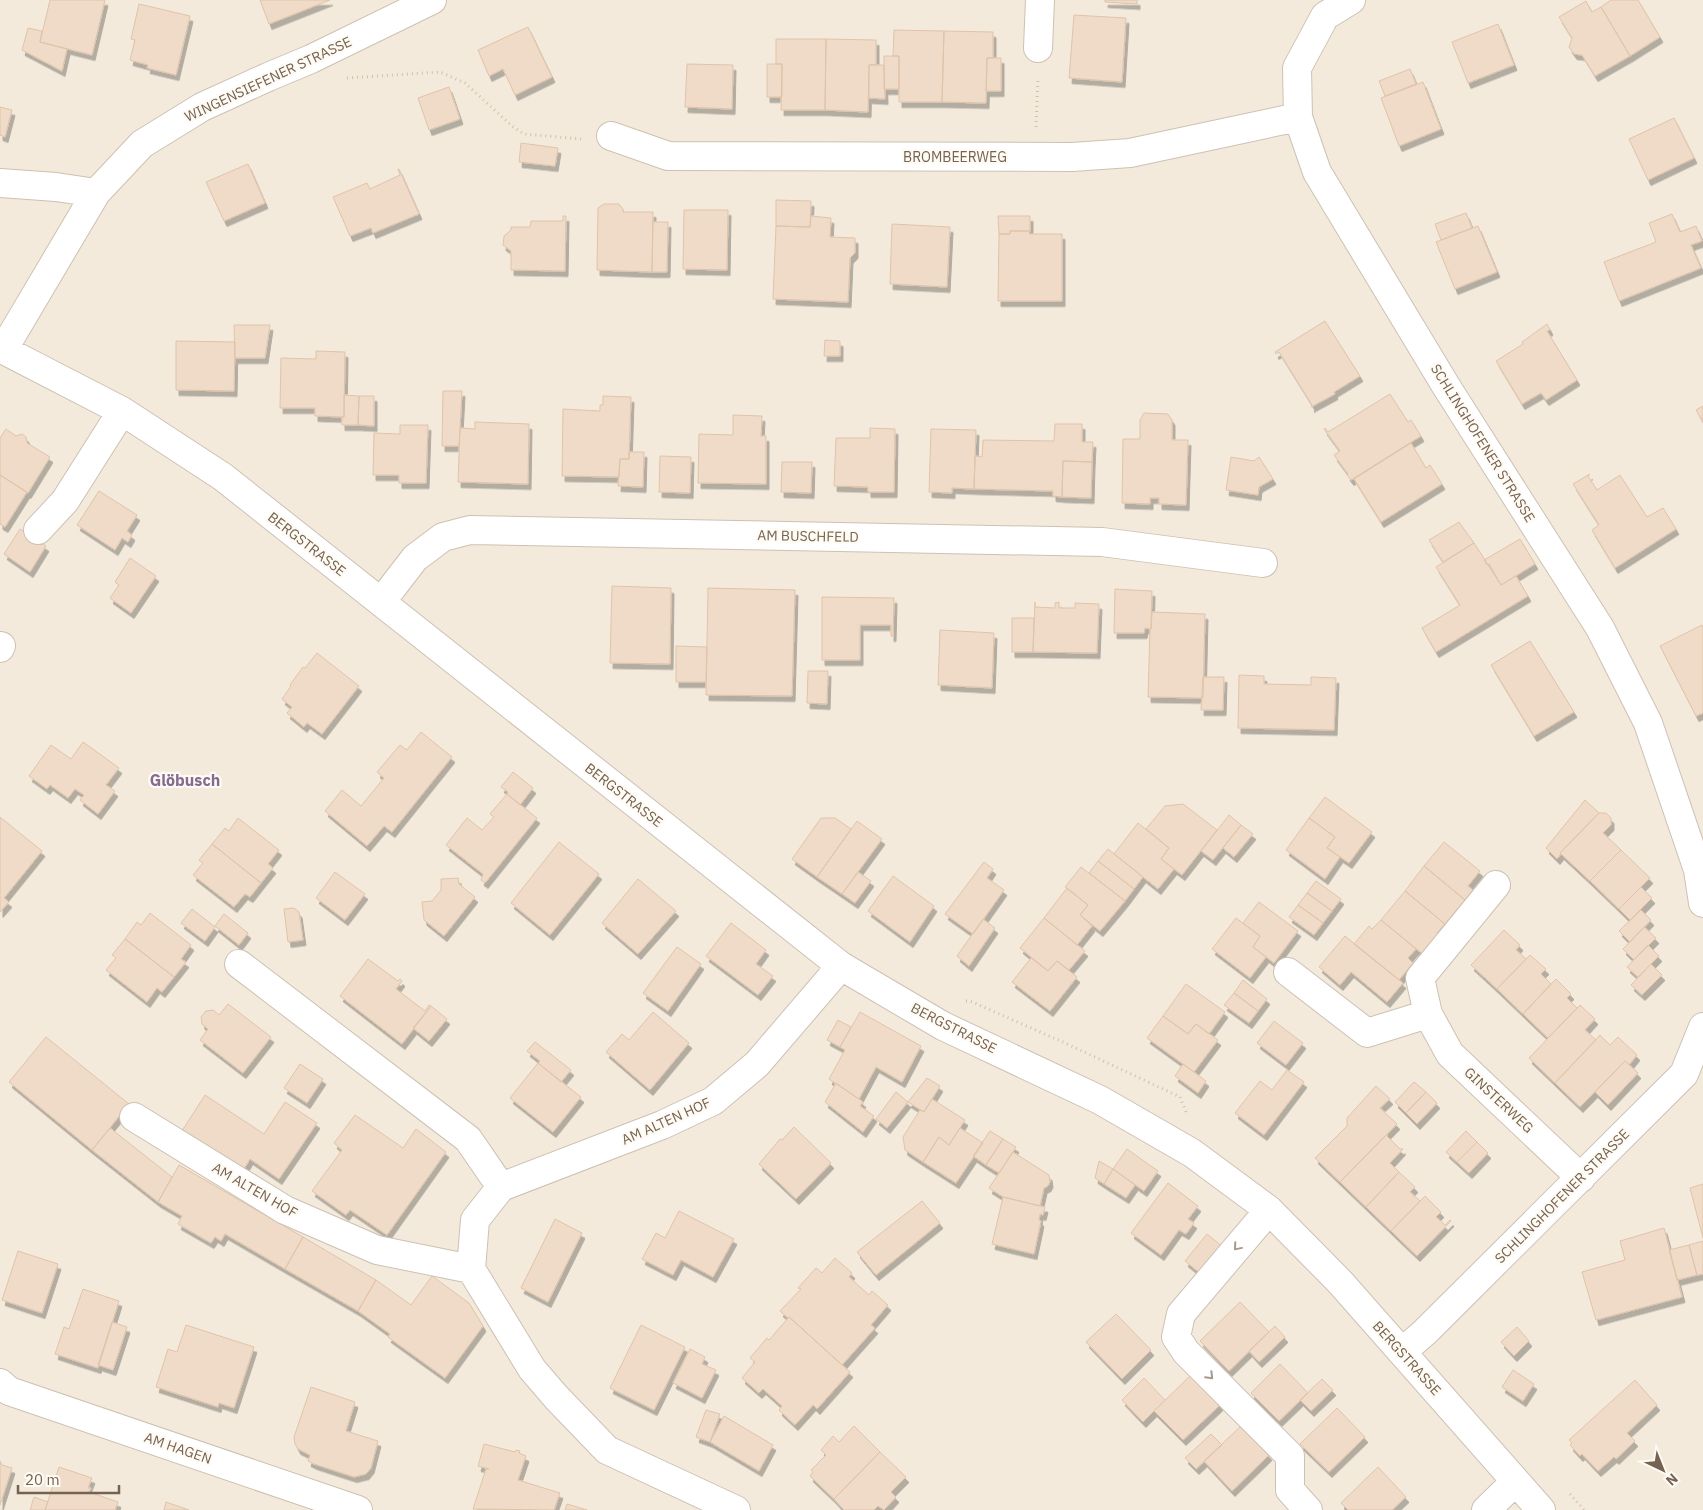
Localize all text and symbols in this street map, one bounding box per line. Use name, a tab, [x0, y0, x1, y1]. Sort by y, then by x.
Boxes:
street label: WINGENSIEFENER STRASSE	[182, 32, 354, 126]
street label: BROMBEERWEG	[903, 148, 1007, 166]
street label: SCHLINGHOFENER STRASSE	[1427, 361, 1539, 525]
street label: BERGSTRASSE	[264, 508, 350, 580]
street label: AM BUSCHFELD	[757, 526, 859, 546]
street label: BERGSTRASSE	[581, 759, 667, 831]
district label: Glöbusch	[150, 770, 220, 790]
street label: BERGSTRASSE	[908, 999, 1000, 1057]
street label: GINSTERWEG	[1460, 1063, 1538, 1137]
street label: AM ALTEN HOF	[619, 1093, 714, 1149]
street label: SCHLINGHOFENER STRASSE	[1491, 1125, 1633, 1267]
street label: AM ALTEN HOF	[209, 1158, 301, 1222]
one-way arrow	[1234, 1241, 1243, 1250]
street label: BERGSTRASSE	[1369, 1317, 1445, 1399]
one-way arrow	[1204, 1370, 1213, 1379]
street label: AM HAGEN	[142, 1428, 214, 1468]
north arrow	[1638, 1445, 1688, 1495]
scale bar	[18, 1462, 119, 1494]
text: N	[1662, 1469, 1682, 1490]
text: 20 m	[25, 1470, 60, 1489]

